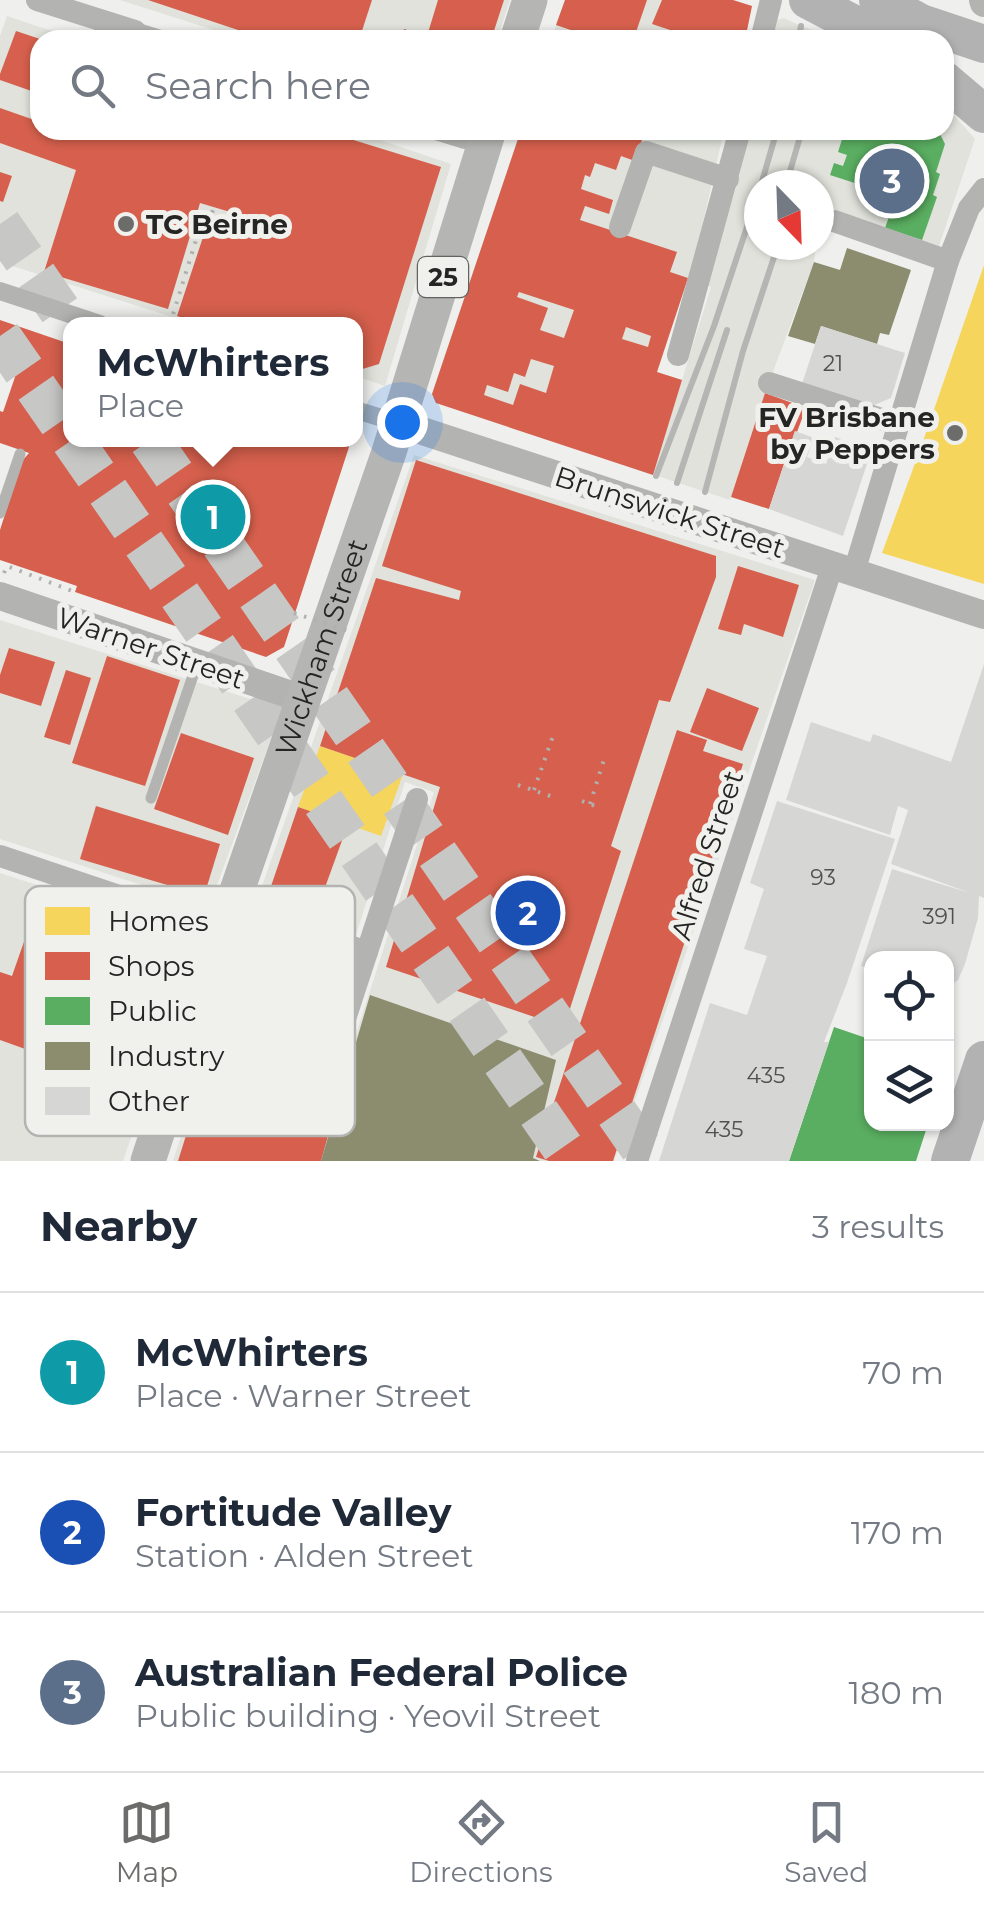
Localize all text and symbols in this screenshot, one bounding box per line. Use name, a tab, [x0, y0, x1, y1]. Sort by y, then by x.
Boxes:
search box	[30, 30, 954, 140]
icon: search	[65, 58, 120, 113]
text: Search here	[145, 62, 371, 109]
pin: 3	[860, 144, 924, 218]
north arrow	[744, 170, 834, 260]
place label: TC Beirne	[146, 207, 288, 241]
marker: TC Beirne	[115, 213, 137, 235]
road number: 25	[418, 257, 468, 297]
popup	[63, 317, 363, 447]
text: McWhirters	[97, 339, 329, 386]
house number: 21	[823, 350, 843, 377]
text: Place	[97, 386, 184, 425]
your location	[377, 397, 428, 448]
place label: FV Brisbane by Peppers	[758, 400, 935, 466]
marker: FV Brisbane by Peppers	[944, 422, 966, 444]
street label: Brunswick Street	[551, 459, 789, 565]
pin: 1	[180, 480, 246, 554]
street label: Wickham Street	[268, 534, 375, 761]
street label: Warner Street	[53, 600, 249, 696]
street label: Alfred Street	[664, 766, 750, 944]
house number: 93	[810, 864, 836, 891]
pin: 2	[496, 876, 560, 950]
legend	[25, 886, 355, 1136]
house number: 391	[922, 903, 956, 930]
text: Homes	[108, 904, 209, 938]
text: Shops	[108, 949, 194, 983]
map controls	[864, 951, 954, 1131]
button: locate	[864, 951, 954, 1041]
text: Public	[108, 994, 197, 1028]
text: Industry	[108, 1039, 225, 1073]
button: layers	[864, 1041, 954, 1131]
house number: 435	[747, 1062, 785, 1089]
text: Other	[108, 1084, 190, 1118]
house number: 435	[705, 1116, 743, 1143]
text: Nearby	[40, 1200, 197, 1252]
text: 3 results	[812, 1207, 944, 1246]
text: McWhirters	[135, 1329, 368, 1376]
text: 1	[66, 1353, 79, 1392]
text: 70 m	[862, 1353, 944, 1392]
text: Place · Warner Street	[135, 1376, 472, 1415]
text: Fortitude Valley	[135, 1489, 452, 1536]
text: 2	[63, 1513, 82, 1552]
text: 170 m	[851, 1513, 944, 1552]
text: Station · Alden Street	[135, 1536, 473, 1575]
text: Australian Federal Police	[135, 1649, 628, 1696]
text: 3	[63, 1673, 82, 1712]
text: 180 m	[849, 1673, 944, 1712]
text: Public building · Yeovil Street	[135, 1696, 601, 1735]
tab: Map	[116, 1795, 178, 1889]
tab: Directions	[409, 1795, 553, 1889]
tab: Saved	[784, 1795, 868, 1889]

